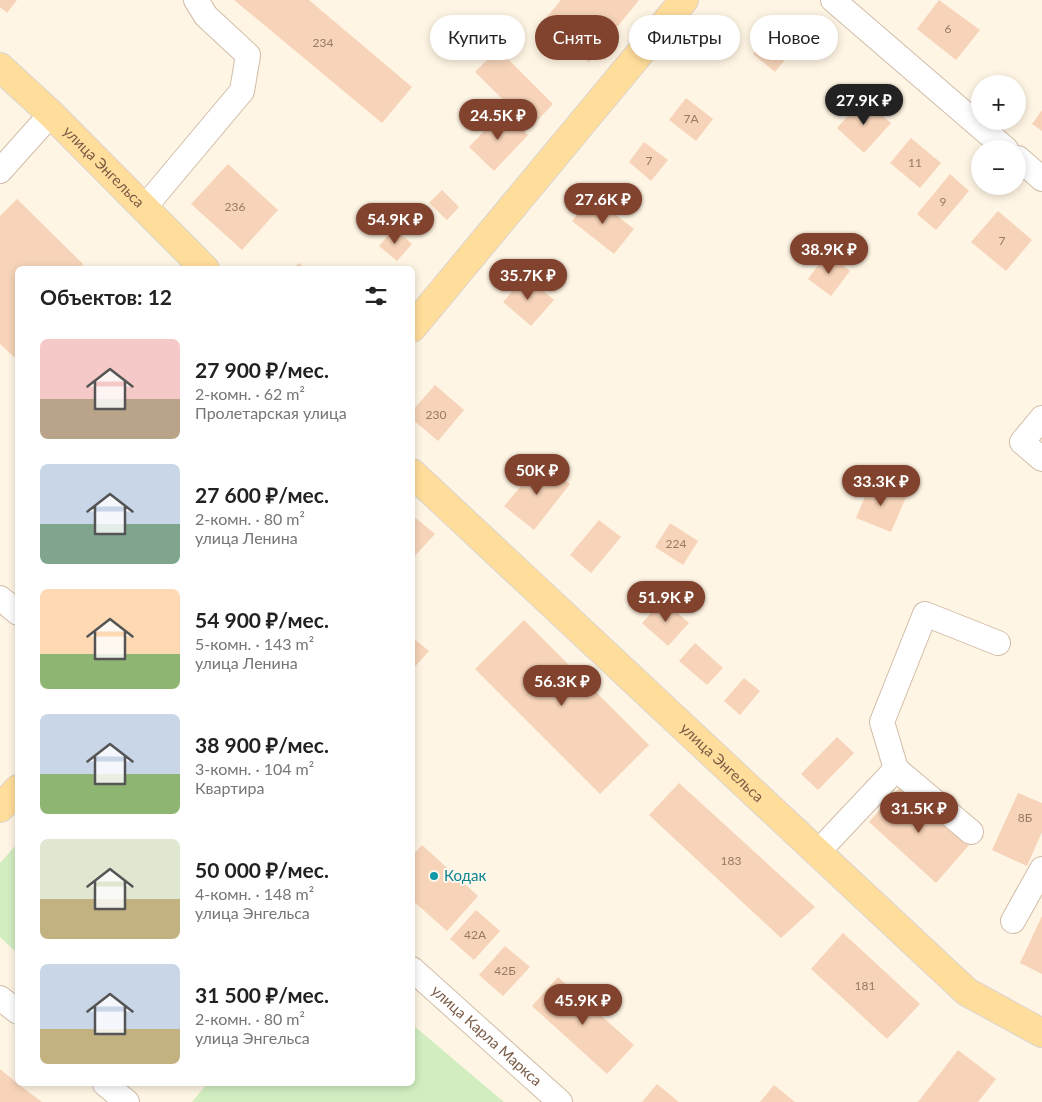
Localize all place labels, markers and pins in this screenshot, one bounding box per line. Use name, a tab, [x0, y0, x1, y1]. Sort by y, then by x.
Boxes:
pin: 27.9K ₽	[818, 84, 910, 126]
pin: 24.5K ₽	[452, 98, 544, 141]
pin: 27.6K ₽	[557, 182, 649, 225]
pin: 54.9K ₽	[349, 202, 441, 245]
pin: 38.9K ₽	[783, 232, 875, 275]
pin: 35.7K ₽	[482, 258, 574, 301]
pin: 50K ₽	[502, 454, 572, 496]
pin: 33.3K ₽	[835, 464, 927, 507]
pin: 51.9K ₽	[620, 580, 712, 623]
pin: 56.3K ₽	[516, 664, 608, 707]
pin: 31.5K ₽	[873, 792, 965, 834]
place label: Кодак	[444, 866, 486, 884]
marker: Кодак	[428, 870, 440, 882]
pin: 45.9K ₽	[537, 984, 629, 1026]

